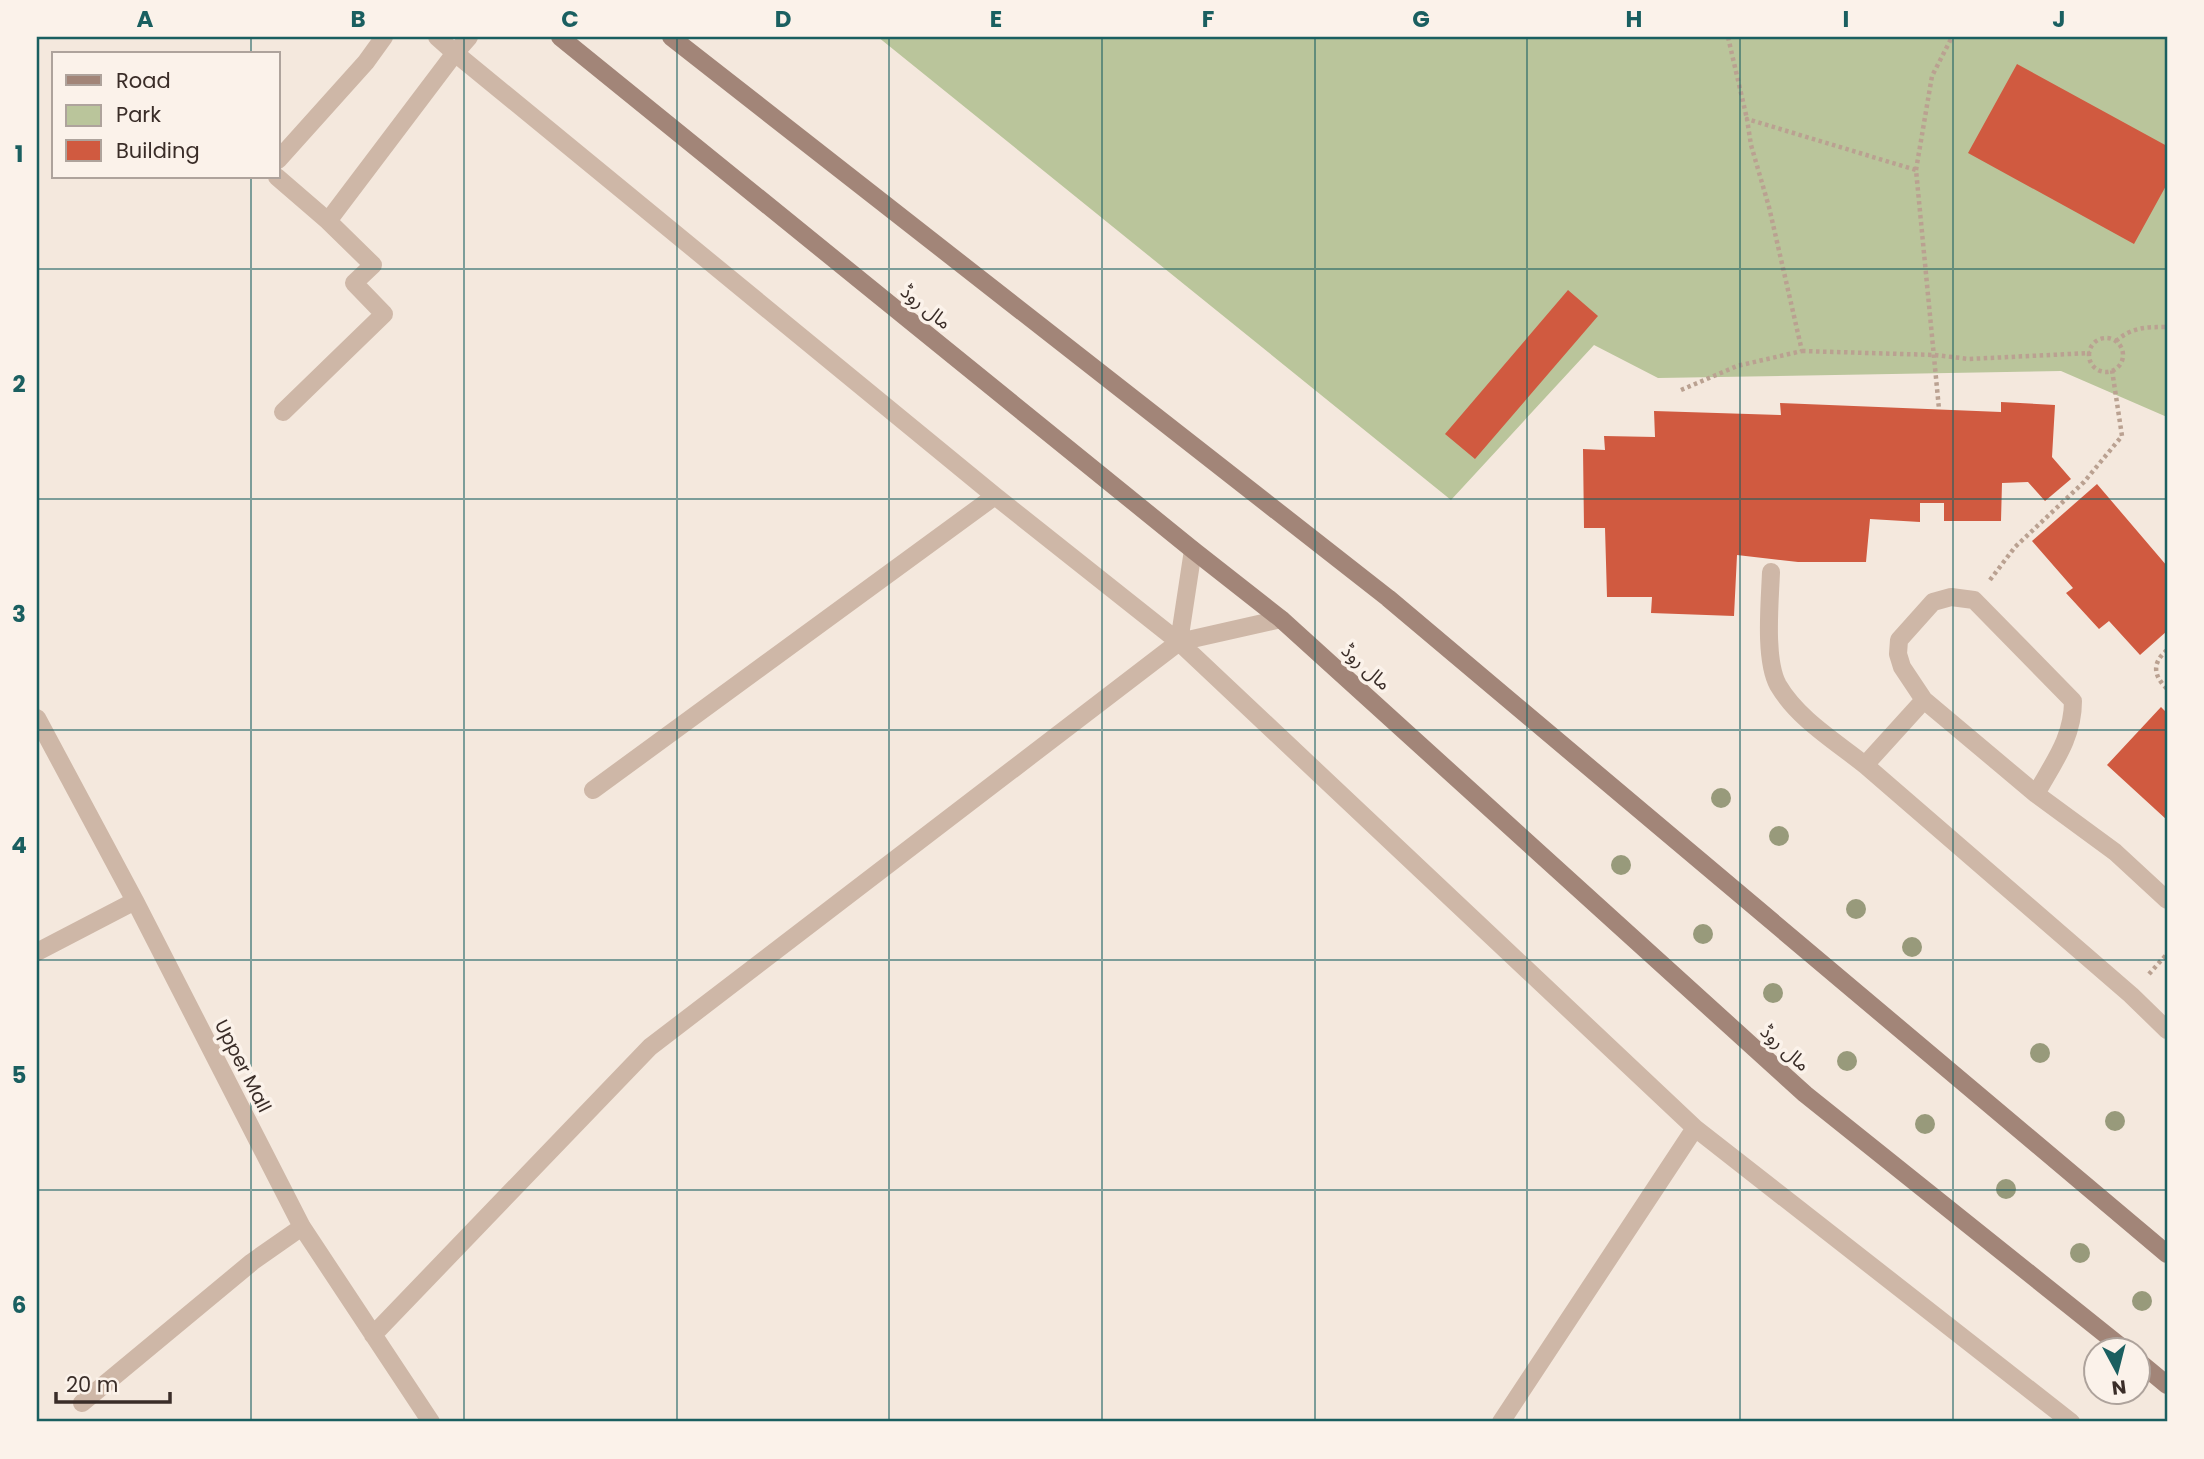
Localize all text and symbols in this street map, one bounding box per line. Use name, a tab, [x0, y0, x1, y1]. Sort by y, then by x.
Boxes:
text: A	[137, 3, 154, 35]
text: B	[350, 3, 366, 35]
text: C	[561, 3, 579, 35]
text: D	[775, 3, 791, 35]
text: E	[990, 3, 1002, 35]
text: F	[1202, 3, 1214, 35]
text: G	[1412, 3, 1430, 35]
text: H	[1626, 3, 1642, 35]
text: I	[1843, 3, 1849, 35]
text: J	[2052, 3, 2066, 35]
legend	[52, 52, 280, 178]
text: Road	[116, 66, 171, 95]
text: Park	[116, 100, 161, 129]
text: Building	[116, 136, 200, 165]
text: 1	[15, 138, 23, 170]
street label: مال روڈ	[895, 278, 957, 336]
text: 2	[12, 368, 26, 400]
text: 3	[12, 598, 26, 630]
street label: مال روڈ	[1335, 637, 1397, 697]
text: 4	[11, 829, 27, 861]
street label: Upper Mall	[208, 1015, 278, 1117]
street label: مال روڈ	[1754, 1018, 1816, 1078]
text: 5	[12, 1059, 26, 1091]
text: 6	[12, 1289, 26, 1321]
north arrow	[2082, 1336, 2152, 1406]
scale bar	[56, 1361, 170, 1405]
text: 20 m	[66, 1370, 119, 1399]
text: N	[2110, 1373, 2128, 1402]

